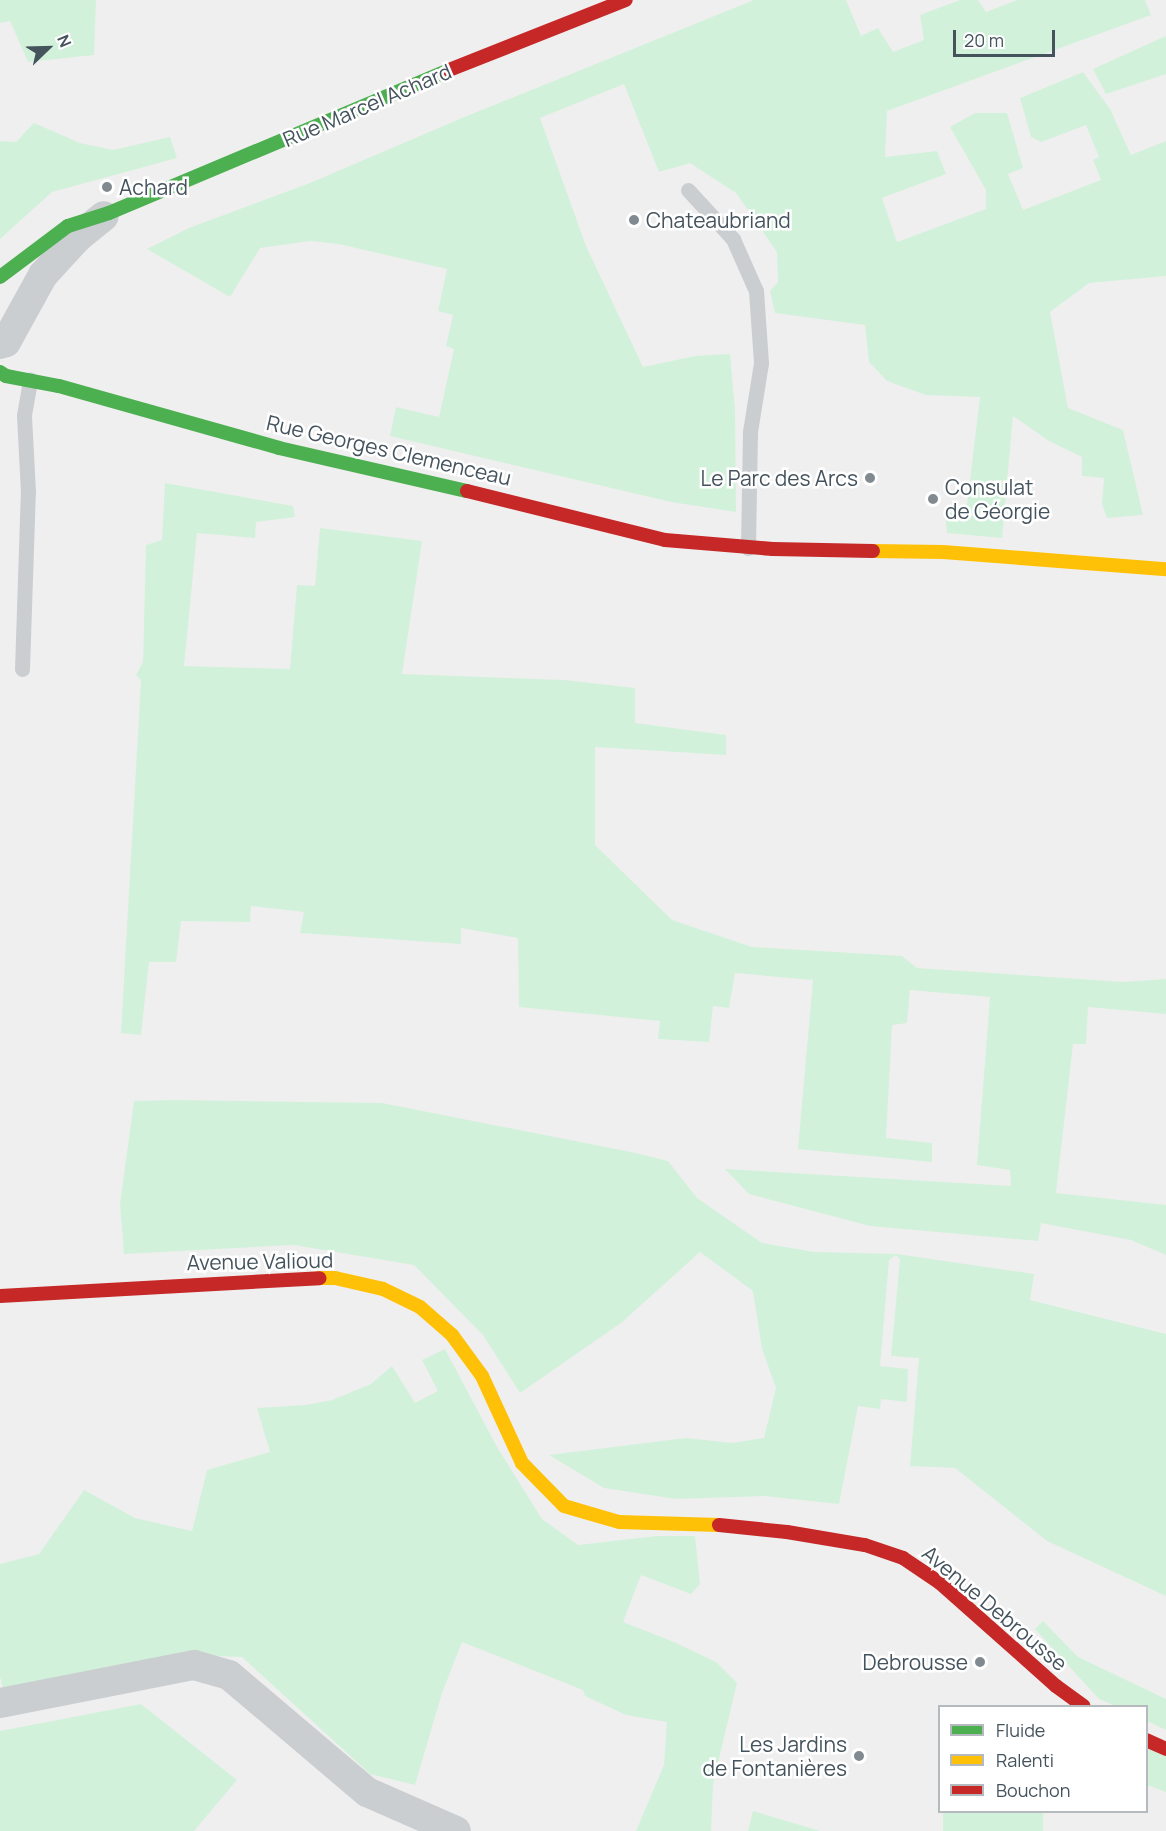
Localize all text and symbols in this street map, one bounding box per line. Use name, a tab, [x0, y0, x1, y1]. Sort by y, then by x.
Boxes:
north arrow	[18, 18, 78, 78]
scale bar	[956, 18, 1058, 56]
text: 20 m	[964, 28, 1004, 52]
text: N	[52, 31, 77, 51]
street label: Rue Marcel Achard	[279, 58, 455, 152]
place label: Achard	[119, 174, 188, 200]
marker: Achard	[100, 180, 114, 194]
place label: Chateaubriand	[646, 207, 791, 233]
marker: Chateaubriand	[627, 213, 641, 227]
street label: Rue Georges Clemenceau	[264, 410, 514, 490]
place label: Le Parc des Arcs	[701, 465, 858, 491]
marker: Le Parc des Arcs	[863, 471, 877, 485]
place label: Consulat de Géorgie	[945, 474, 1050, 524]
marker: Consulat de Géorgie	[926, 492, 940, 506]
street label: Avenue Valioud	[186, 1247, 334, 1275]
street label: Avenue Debrousse	[917, 1540, 1073, 1676]
place label: Debrousse	[863, 1649, 968, 1675]
marker: Debrousse	[973, 1655, 987, 1669]
legend	[938, 1705, 1148, 1813]
text: Fluide	[996, 1718, 1045, 1742]
place label: Les Jardins de Fontanières	[703, 1731, 847, 1781]
text: Ralenti	[996, 1748, 1054, 1772]
marker: Les Jardins de Fontanières	[852, 1749, 866, 1763]
text: Bouchon	[996, 1778, 1070, 1802]

